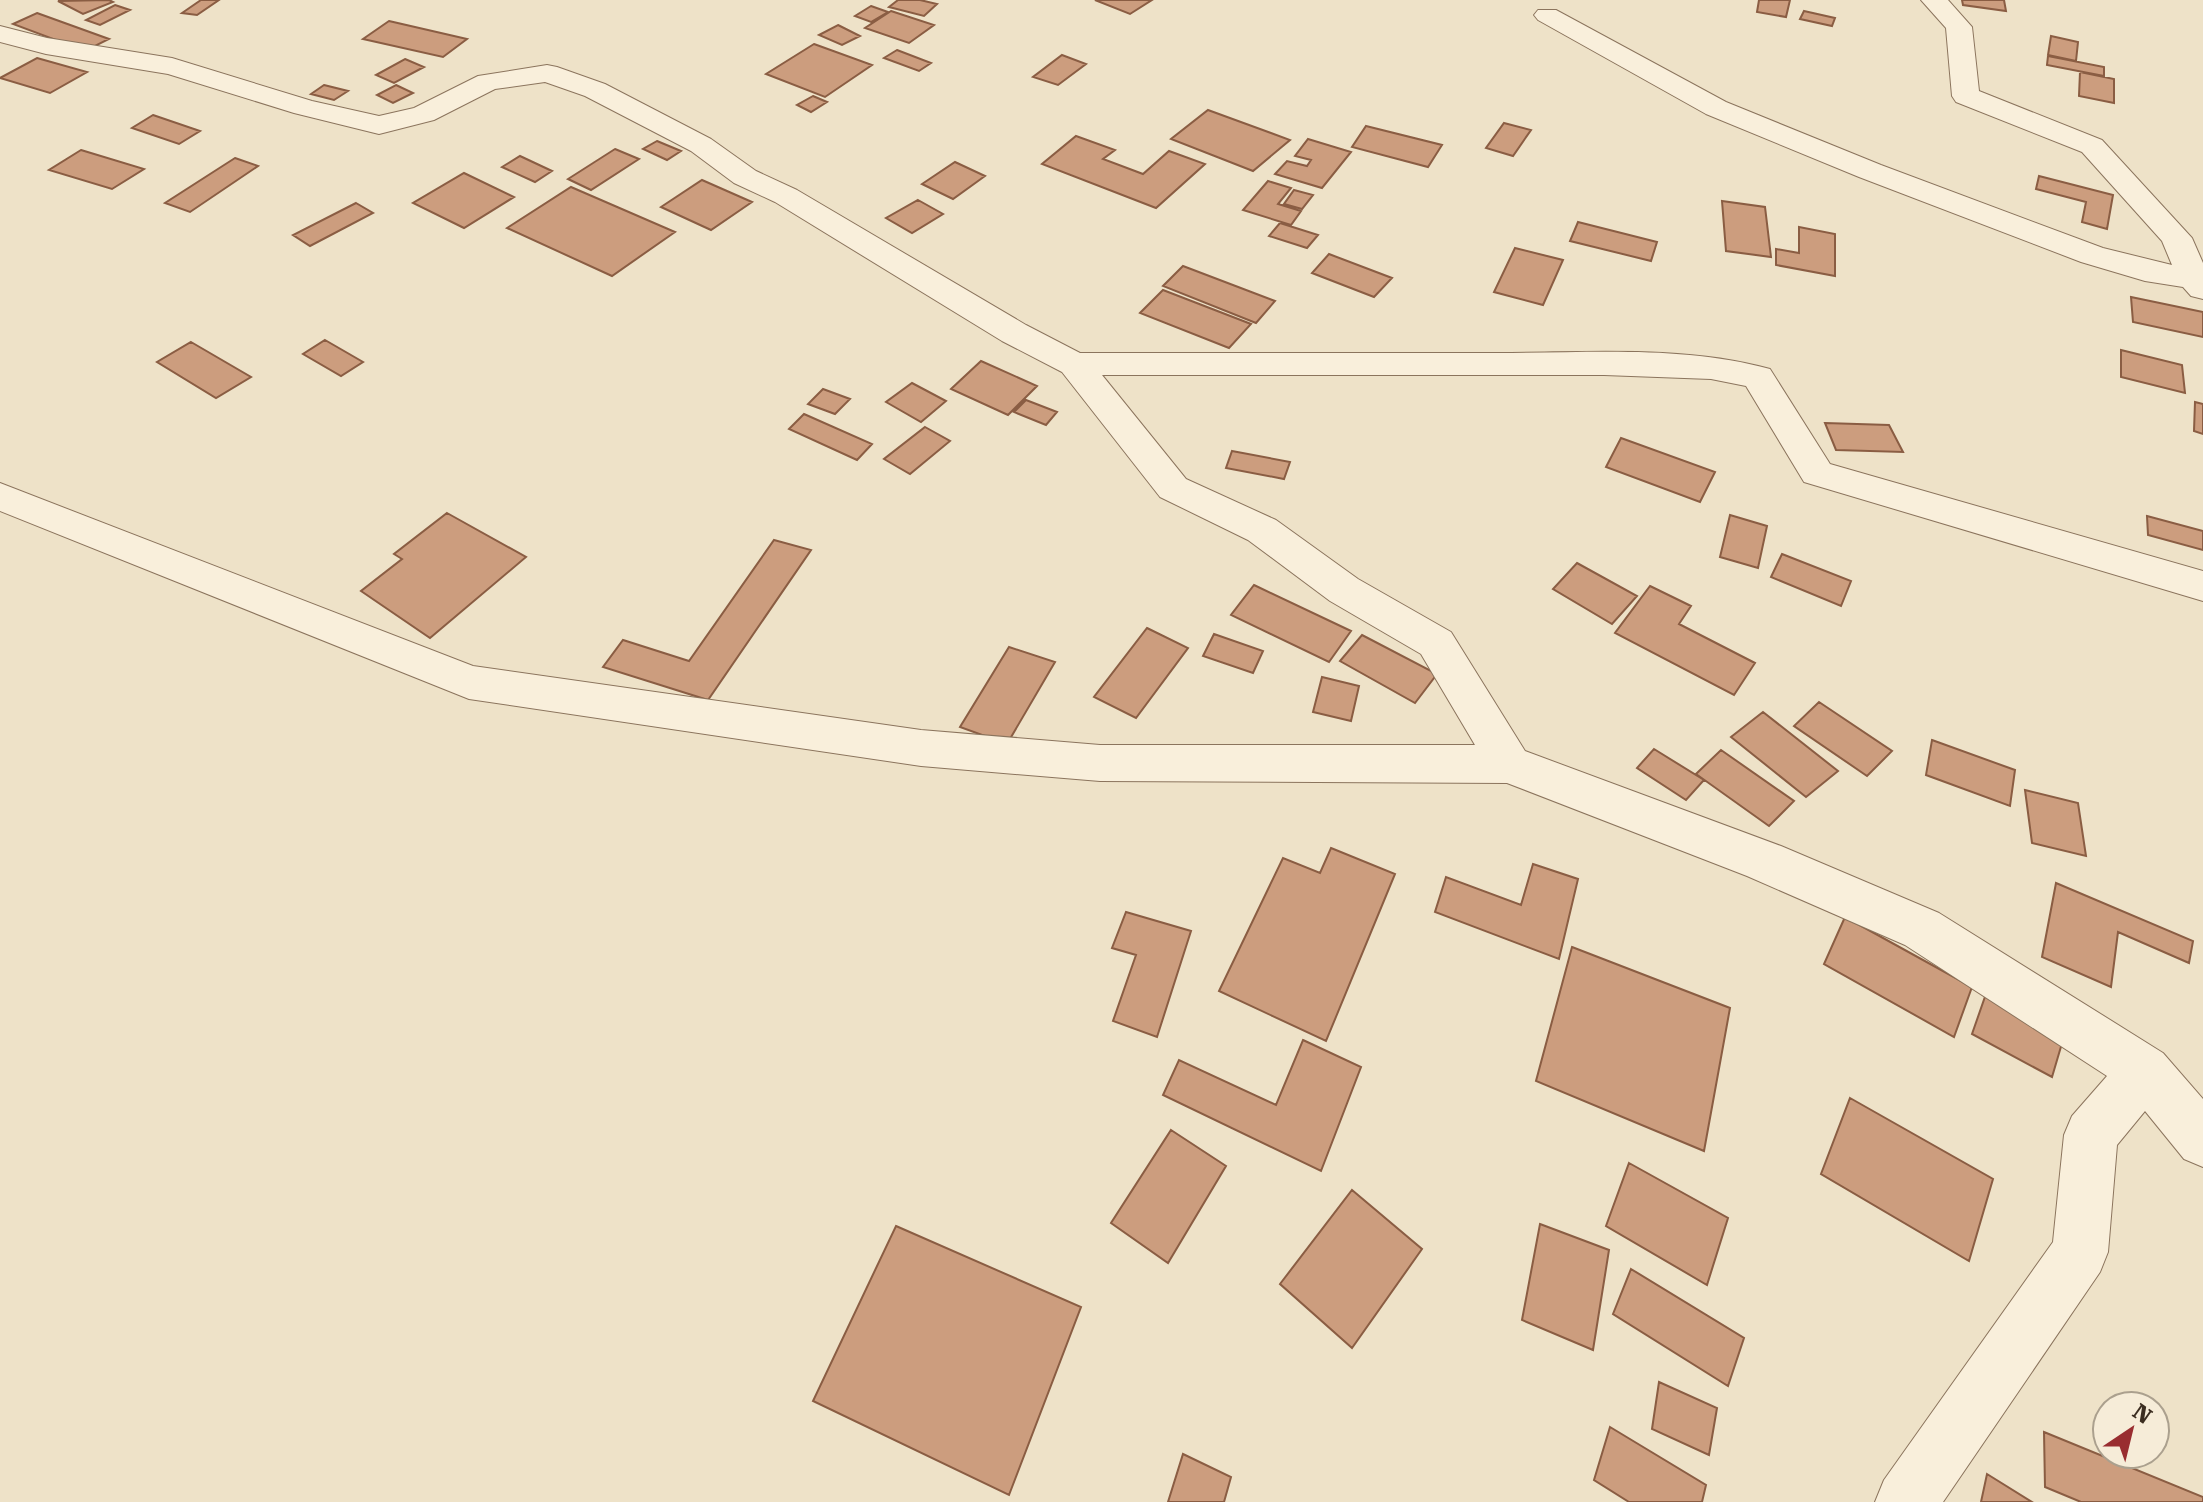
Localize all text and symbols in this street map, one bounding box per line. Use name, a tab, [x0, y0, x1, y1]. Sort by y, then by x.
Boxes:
north arrow	[2091, 1390, 2171, 1470]
text: N	[2128, 1399, 2156, 1429]

